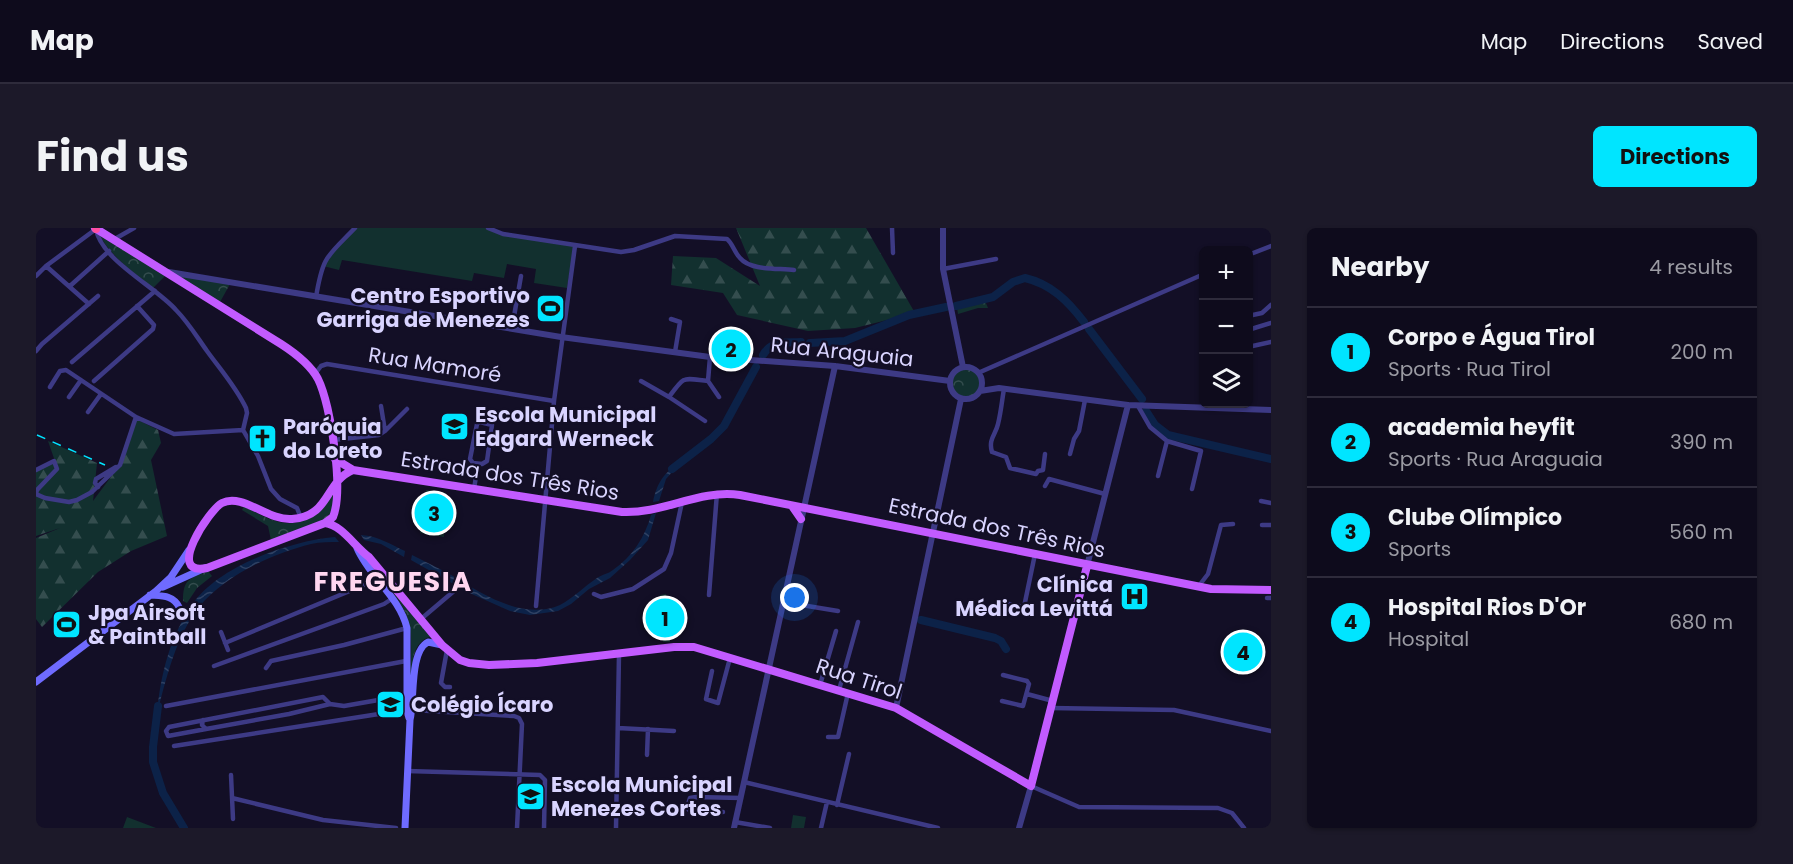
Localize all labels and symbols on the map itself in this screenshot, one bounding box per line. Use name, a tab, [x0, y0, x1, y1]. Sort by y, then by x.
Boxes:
place label: Centro Esportivo Garriga de Menezes	[317, 281, 530, 334]
sports icon: Centro Esportivo Garriga de Menezes	[535, 292, 567, 324]
pin: 2	[712, 326, 750, 372]
street label: Rua Araguaia	[769, 330, 915, 373]
street label: Rua Mamoré	[367, 340, 504, 389]
place label: Escola Municipal Edgard Werneck	[475, 400, 656, 453]
school or university icon: Escola Municipal Edgard Werneck	[438, 411, 470, 443]
place label: Paróquia do Loreto	[283, 412, 382, 465]
church icon: Paróquia do Loreto	[246, 423, 278, 455]
street label: Estrada dos Três Rios	[399, 444, 621, 507]
pin: 3	[414, 490, 454, 536]
street label: Estrada dos Três Rios	[886, 490, 1108, 565]
district label: FREGUESIA	[313, 563, 473, 600]
place label: Clínica Médica Levittá	[955, 570, 1113, 623]
hospital icon: Clínica Médica Levittá	[1118, 581, 1150, 613]
your location	[780, 583, 809, 612]
pin: 1	[646, 596, 684, 640]
place label: Jpa Airsoft & Paintball	[88, 598, 206, 651]
sports icon: Jpa Airsoft & Paintball	[51, 609, 83, 641]
pin: 4	[1224, 630, 1262, 674]
street label: Rua Tirol	[812, 651, 906, 706]
school or university icon: Colégio Ícaro	[374, 689, 406, 721]
place label: Colégio Ícaro	[411, 690, 553, 719]
place label: Escola Municipal Menezes Cortes	[551, 770, 732, 823]
school or university icon: Escola Municipal Menezes Cortes	[514, 781, 546, 813]

